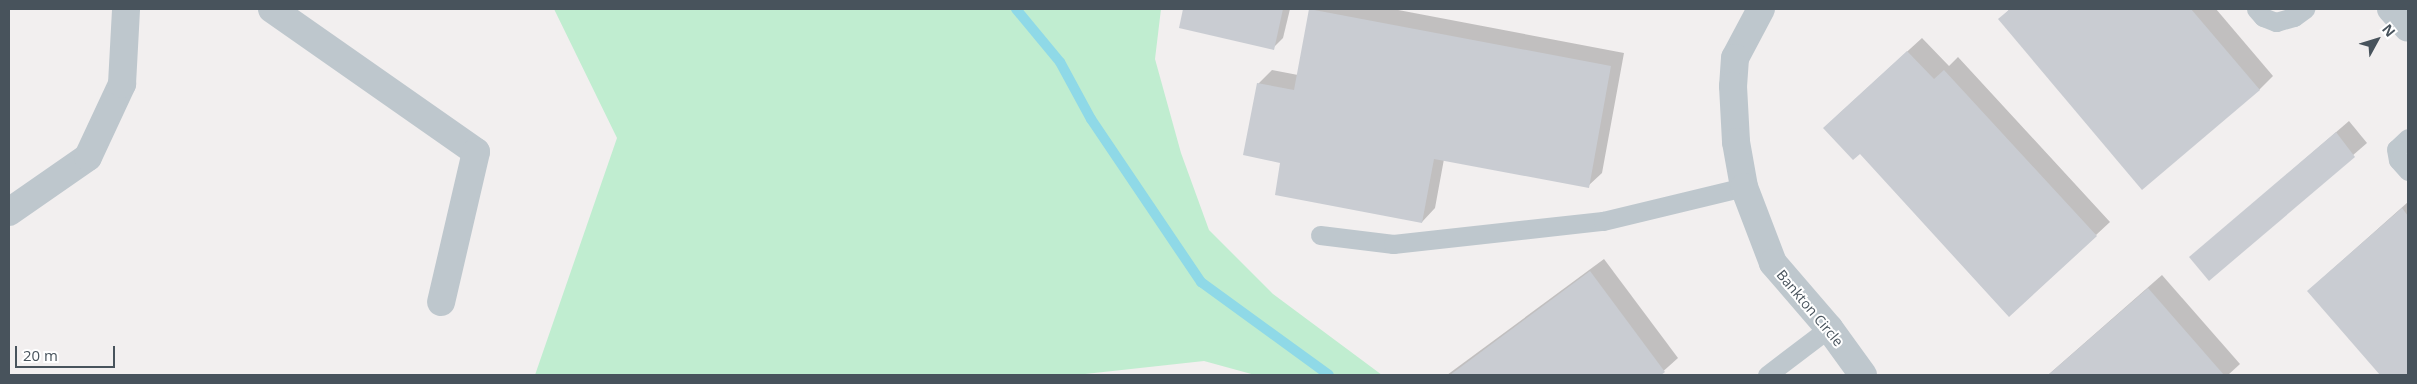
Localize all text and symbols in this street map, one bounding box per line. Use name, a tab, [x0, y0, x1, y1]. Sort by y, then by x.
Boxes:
north arrow	[2352, 15, 2402, 65]
text: N	[2378, 20, 2400, 41]
street label: Bankton Circle	[1773, 266, 1847, 350]
scale bar	[18, 336, 118, 368]
text: 20 m	[23, 345, 58, 365]

